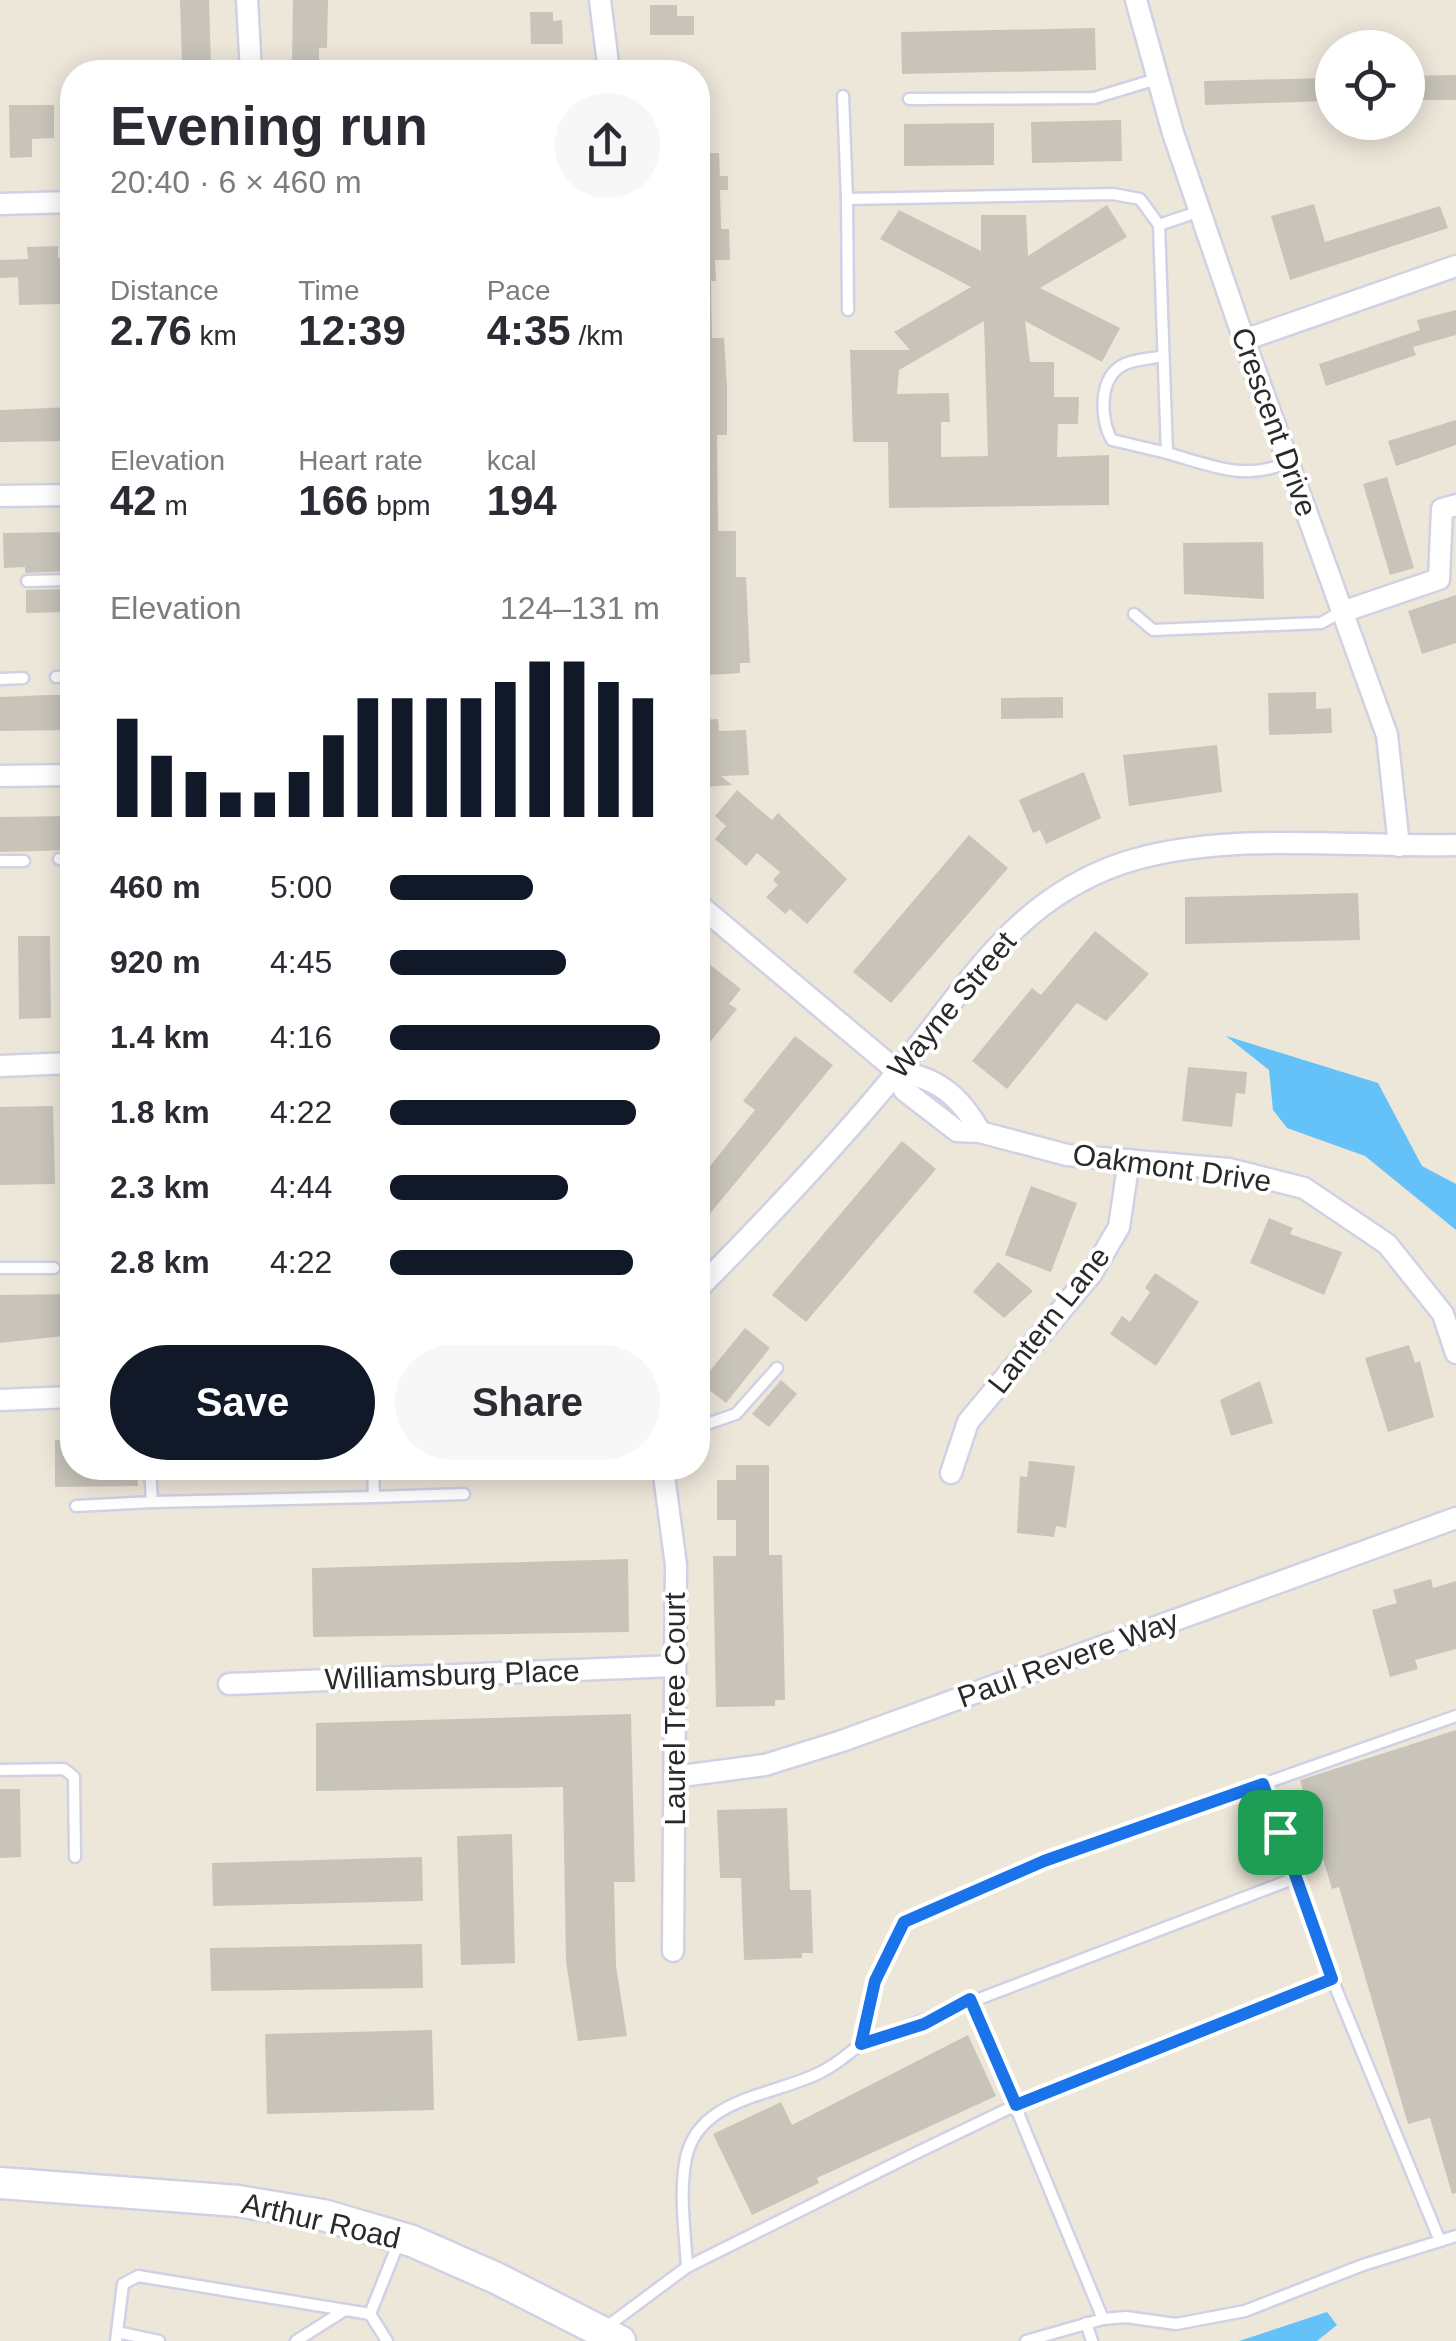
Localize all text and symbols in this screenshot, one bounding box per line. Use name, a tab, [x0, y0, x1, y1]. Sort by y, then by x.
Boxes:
map controls	[1315, 30, 1425, 140]
button: locate	[1315, 30, 1425, 140]
button: share	[555, 93, 660, 198]
text: Evening run	[110, 95, 428, 157]
text: 20:40 · 6 × 460 m	[110, 164, 362, 200]
text: Distance	[110, 275, 219, 306]
text: Time	[298, 275, 360, 306]
text: Pace	[487, 275, 550, 306]
text: 2.76	[110, 307, 192, 354]
text: 12:39	[298, 307, 406, 354]
text: 4:35	[487, 307, 571, 354]
text: km	[192, 320, 237, 351]
text: /km	[571, 320, 624, 351]
street label: Crescent Drive	[1225, 323, 1324, 521]
text: Elevation	[110, 445, 225, 476]
text: Heart rate	[298, 445, 423, 476]
text: kcal	[487, 445, 536, 476]
text: 42	[110, 477, 157, 524]
text: 166	[298, 477, 368, 524]
text: 194	[487, 477, 557, 524]
text: m	[157, 490, 188, 521]
text: bpm	[368, 490, 431, 521]
text: Elevation	[110, 590, 242, 626]
text: 124–131 m	[500, 590, 660, 626]
text: 460 m	[110, 869, 201, 905]
text: 5:00	[270, 869, 332, 905]
street label: Wayne Street	[881, 924, 1023, 1084]
text: 920 m	[110, 944, 201, 980]
text: 4:45	[270, 944, 332, 980]
text: 1.4 km	[110, 1019, 210, 1055]
text: 4:16	[270, 1019, 332, 1055]
text: 1.8 km	[110, 1094, 210, 1130]
text: 4:22	[270, 1094, 332, 1130]
street label: Oakmont Drive	[1071, 1137, 1273, 1198]
text: 2.3 km	[110, 1169, 210, 1205]
text: 4:44	[270, 1169, 332, 1205]
street label: Lantern Lane	[981, 1240, 1116, 1400]
text: 2.8 km	[110, 1244, 210, 1280]
text: 4:22	[270, 1244, 332, 1280]
button: Save	[110, 1345, 375, 1460]
button: Share	[395, 1345, 660, 1460]
street label: Laurel Tree Court	[658, 1592, 691, 1826]
street label: Paul Revere Way	[953, 1603, 1183, 1714]
street label: Williamsburg Place	[324, 1654, 580, 1695]
pin	[1238, 1790, 1323, 1875]
icon: arrive	[1253, 1805, 1308, 1860]
street label: Arthur Road	[239, 2186, 404, 2255]

